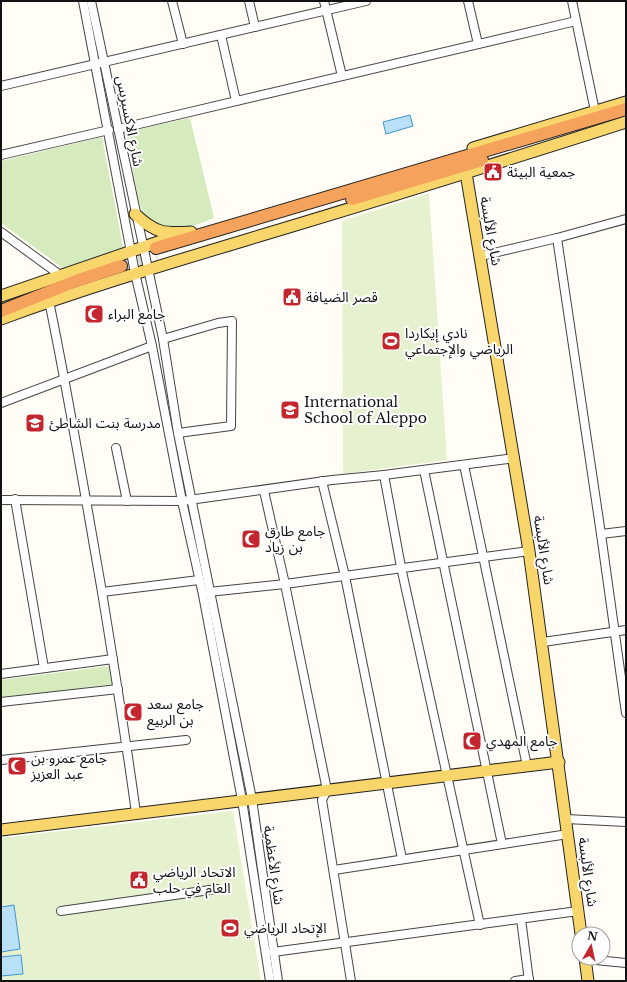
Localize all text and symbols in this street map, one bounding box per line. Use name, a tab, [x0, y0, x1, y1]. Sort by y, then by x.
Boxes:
street label: شارع الاكسبريس	[110, 74, 148, 168]
public building icon: جمعية البيئة	[482, 161, 504, 183]
place label: جمعية البيئة	[507, 163, 575, 181]
street label: شارع الألبسة	[474, 195, 506, 267]
public building icon: قصر الضيافة	[281, 286, 303, 308]
place label: قصر الضيافة	[306, 288, 378, 306]
mosque icon: جامع البراء	[83, 303, 105, 325]
place label: جامع البراء	[108, 305, 165, 325]
place label: نادي إيكاردا الرياضي والإجتماعي	[405, 324, 513, 360]
sports icon: نادي إيكاردا الرياضي والإجتماعي	[380, 330, 402, 352]
place label: International School of Aleppo	[304, 393, 427, 427]
school or university icon: International School of Aleppo	[279, 399, 301, 421]
school or university icon: مدرسة بنت الشاطئ	[24, 412, 46, 434]
place label: مدرسة بنت الشاطئ	[49, 414, 161, 432]
street label: شارع الألبسة	[528, 514, 558, 586]
place label: جامع طارق بن زياد	[265, 522, 325, 556]
mosque icon: جامع طارق بن زياد	[240, 528, 262, 550]
place label: جامع سعد بن الربيع	[147, 695, 204, 731]
mosque icon: جامع سعد بن الربيع	[122, 701, 144, 723]
mosque icon: جامع المهدي	[461, 730, 483, 752]
place label: جامع المهدي	[486, 732, 557, 752]
place label: جامع عمرو بن عبد العزيز	[30, 749, 107, 783]
mosque icon: جامع عمرو بن عبد العزيز	[6, 755, 28, 777]
street label: شارع الأعظمية	[258, 824, 288, 906]
street label: شارع الألبسة	[572, 836, 602, 908]
place label: الاتحاد الرياضي العام في حلب	[153, 863, 236, 899]
public building icon: الاتحاد الرياضي العام في حلب	[128, 869, 150, 891]
sports icon: الإتحاد الرياضي	[219, 917, 241, 939]
place label: الإتحاد الرياضي	[244, 919, 327, 939]
north arrow	[571, 926, 611, 966]
text: N	[586, 928, 599, 944]

